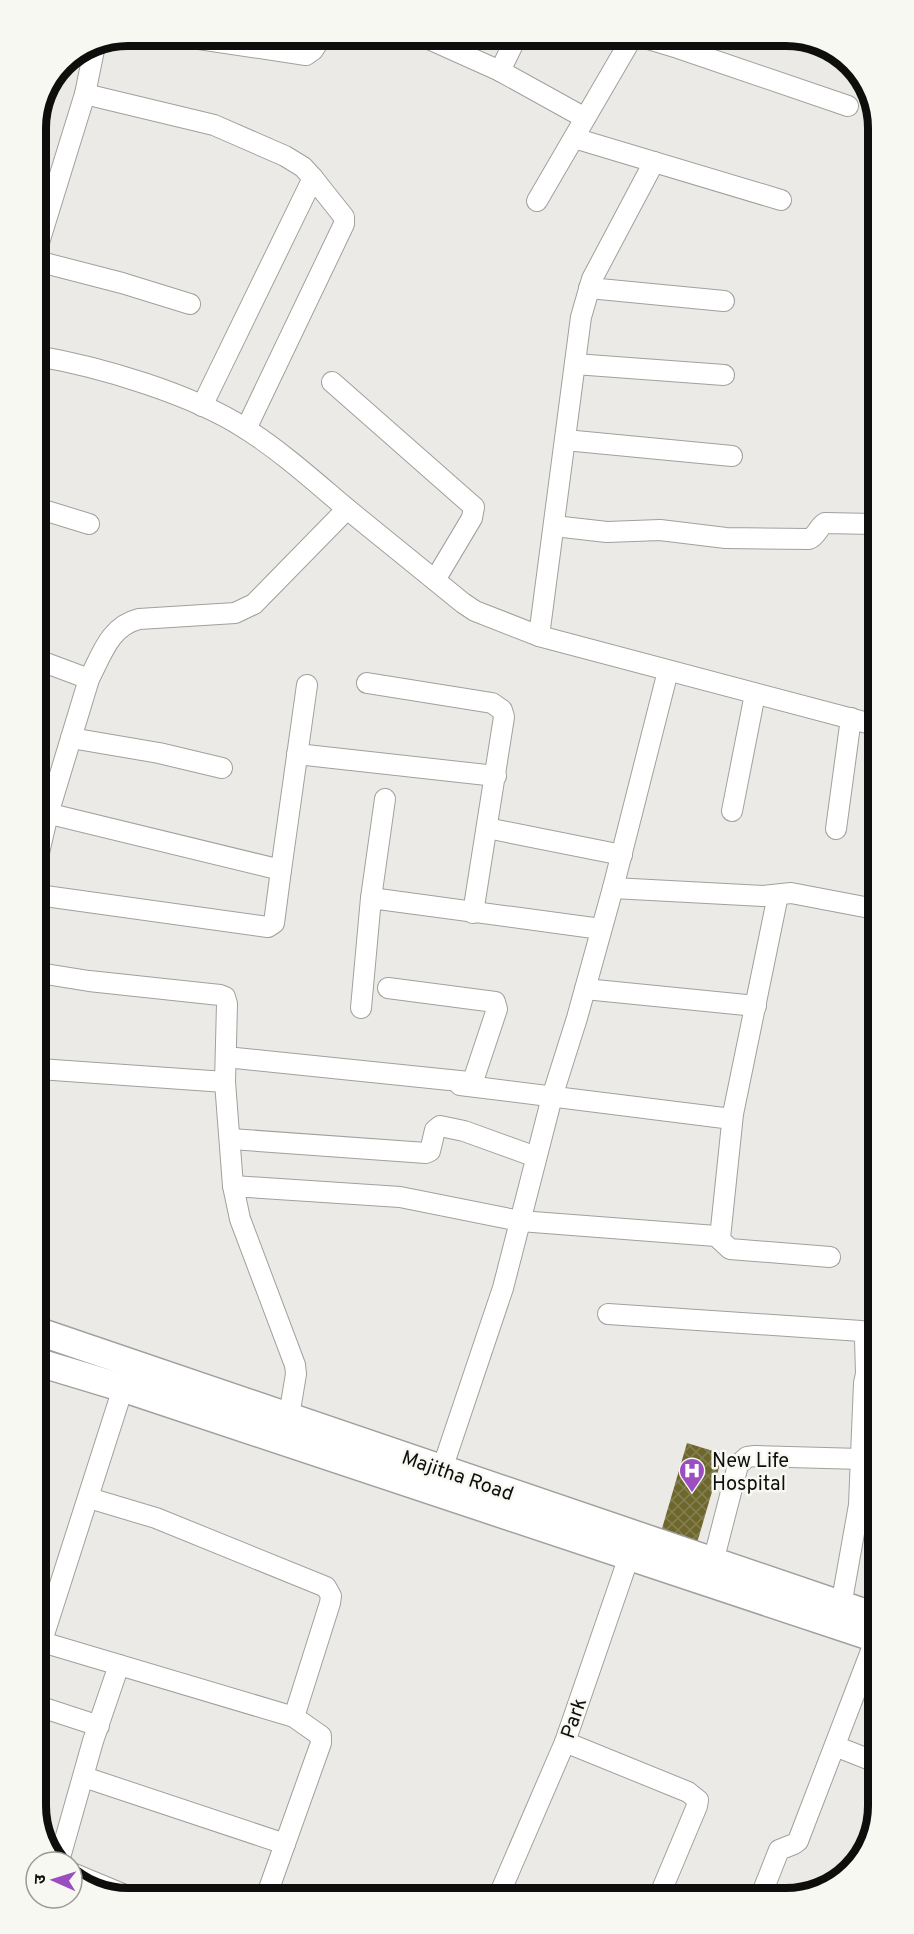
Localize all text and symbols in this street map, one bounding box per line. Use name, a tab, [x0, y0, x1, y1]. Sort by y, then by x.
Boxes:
street label: Majitha Road	[398, 1446, 517, 1508]
place label: New Life Hospital	[712, 1449, 789, 1498]
hospital icon: New Life Hospital	[677, 1456, 707, 1494]
street label: Park	[556, 1695, 594, 1742]
north arrow	[24, 1850, 84, 1910]
text: उ	[31, 1873, 51, 1885]

